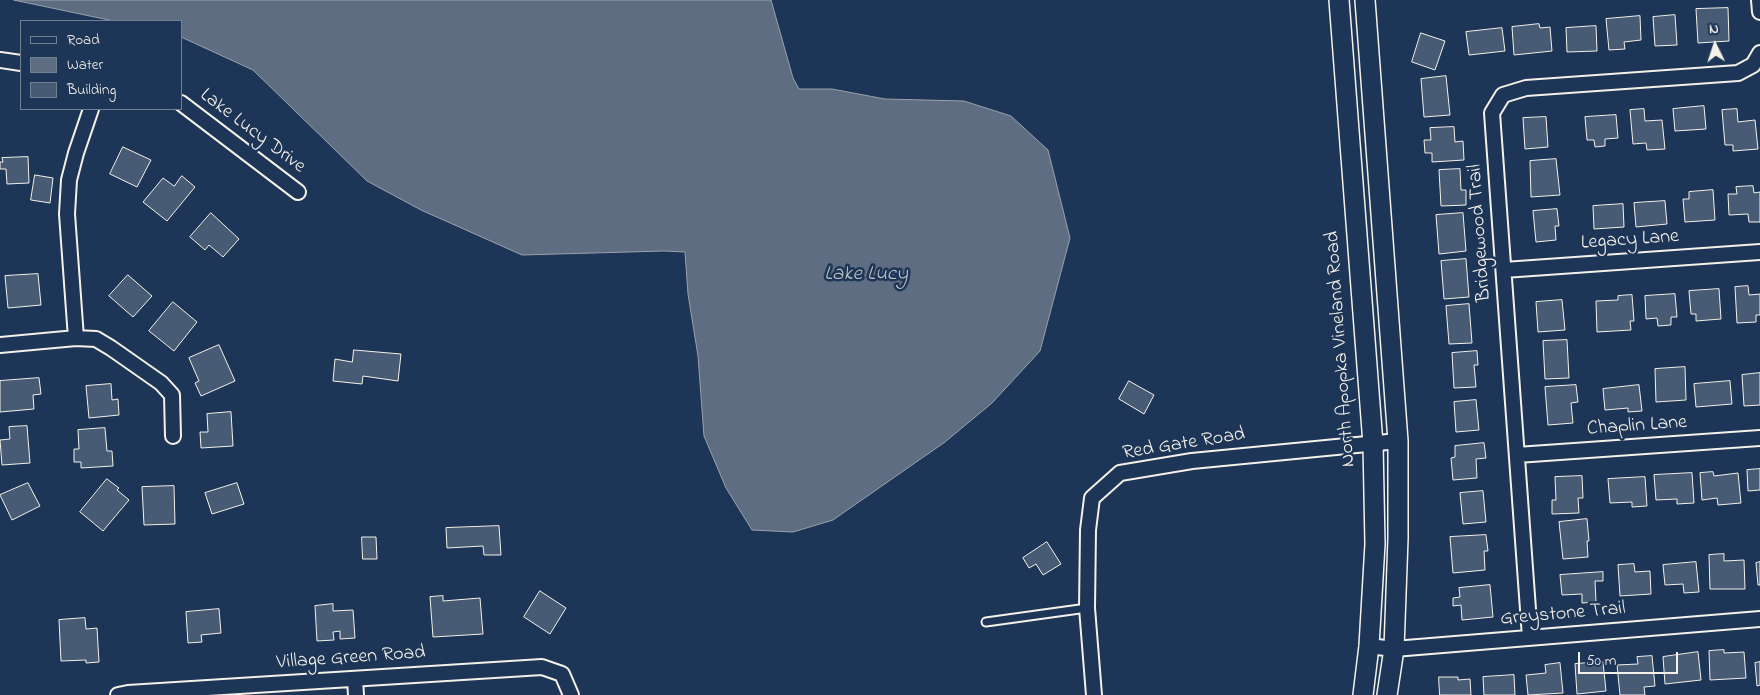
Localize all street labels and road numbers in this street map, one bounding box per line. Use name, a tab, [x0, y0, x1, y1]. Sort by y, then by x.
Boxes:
street label: Lake Lucy Drive	[194, 84, 310, 180]
street label: Bridgewood Trail	[1464, 163, 1498, 303]
street label: Legacy Lane	[1580, 226, 1680, 256]
street label: North Apopka Vineland Road	[1322, 230, 1362, 468]
street label: Chaplin Lane	[1586, 412, 1688, 442]
street label: Red Gate Road	[1121, 423, 1247, 467]
street label: Greystone Trail	[1500, 598, 1626, 632]
street label: Village Green Road	[276, 642, 426, 676]

